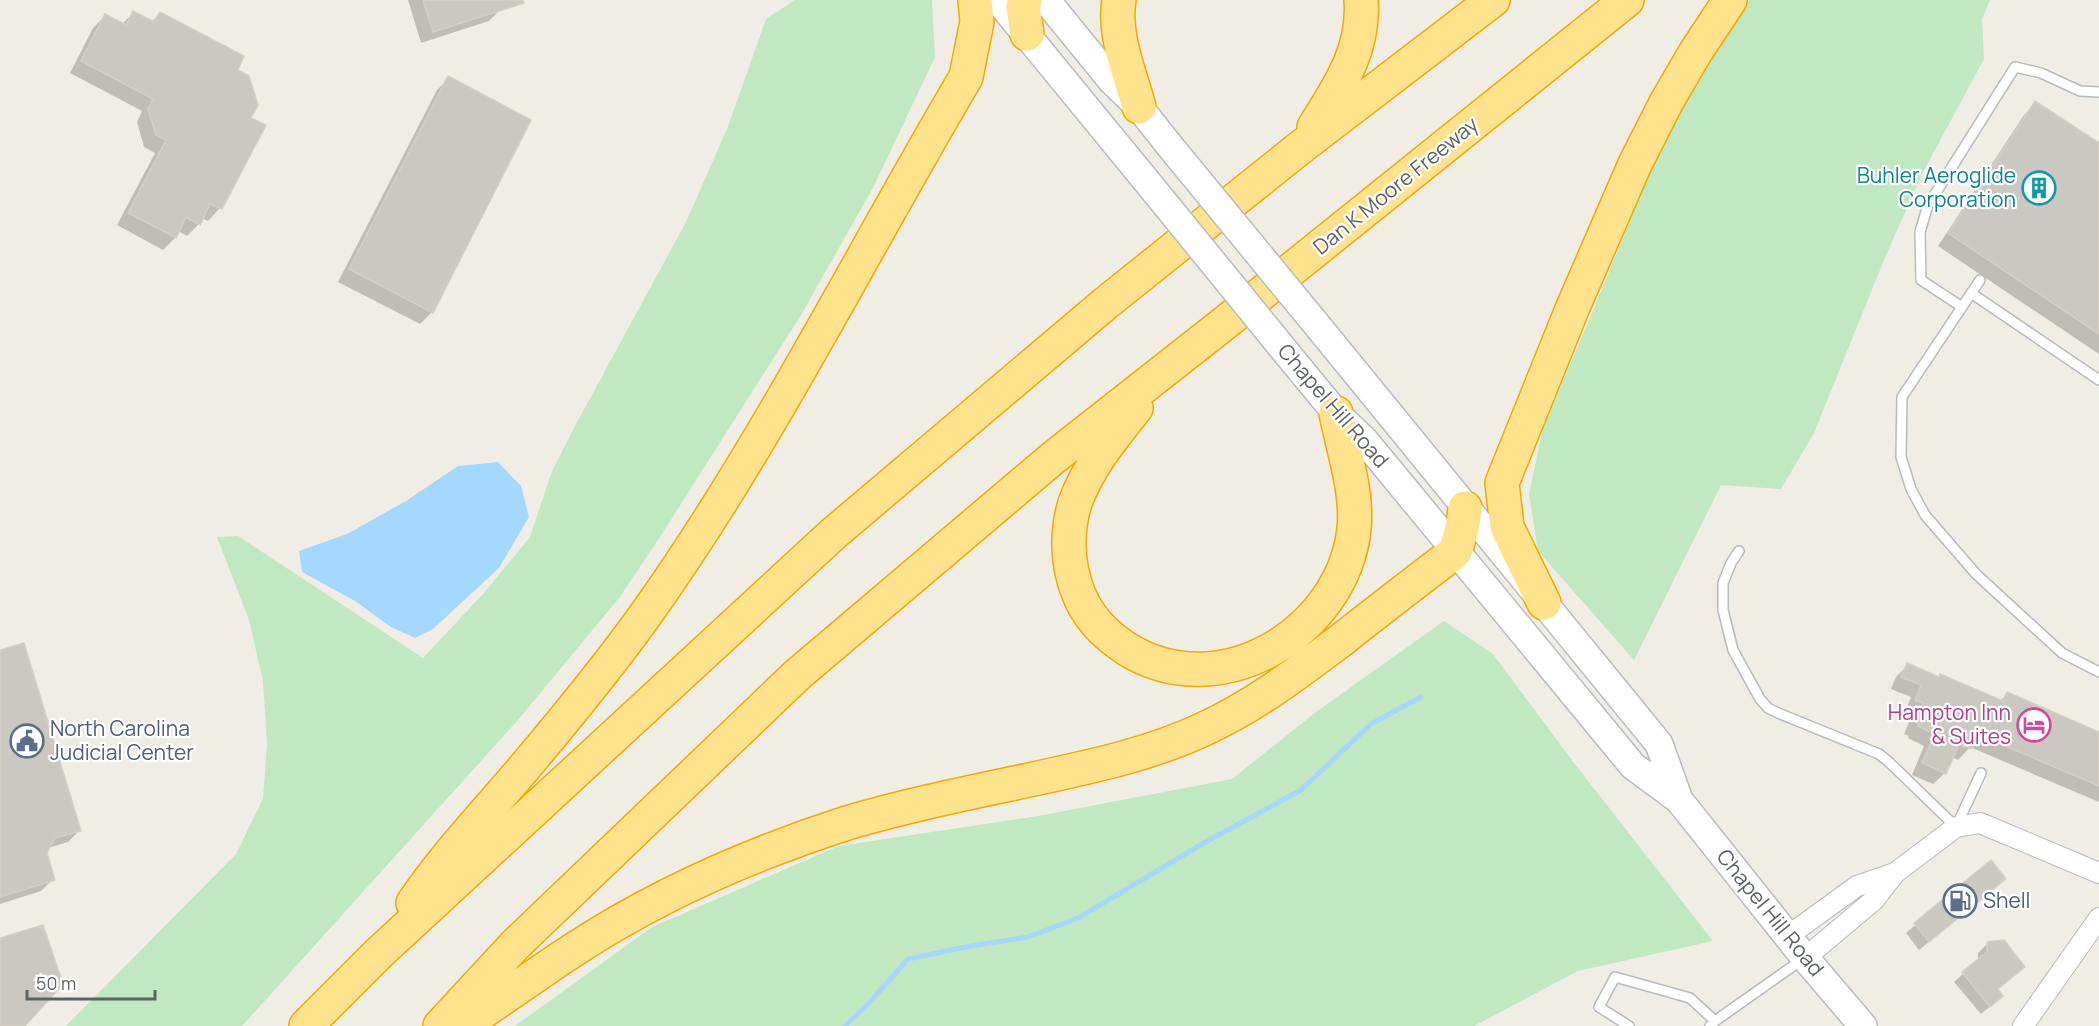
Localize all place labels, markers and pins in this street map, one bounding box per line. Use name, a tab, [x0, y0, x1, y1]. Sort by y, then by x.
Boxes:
place label: Buhler Aeroglide Corporation	[1857, 161, 2016, 213]
building icon: Buhler Aeroglide Corporation	[2021, 170, 2057, 206]
place label: Hampton Inn & Suites	[1888, 698, 2011, 750]
hotel icon: Hampton Inn & Suites	[2016, 707, 2052, 743]
place label: North Carolina Judicial Center	[50, 714, 194, 766]
public building icon: North Carolina Judicial Center	[9, 723, 45, 759]
fuel station icon: Shell	[1942, 883, 1978, 919]
place label: Shell	[1983, 886, 2031, 914]

